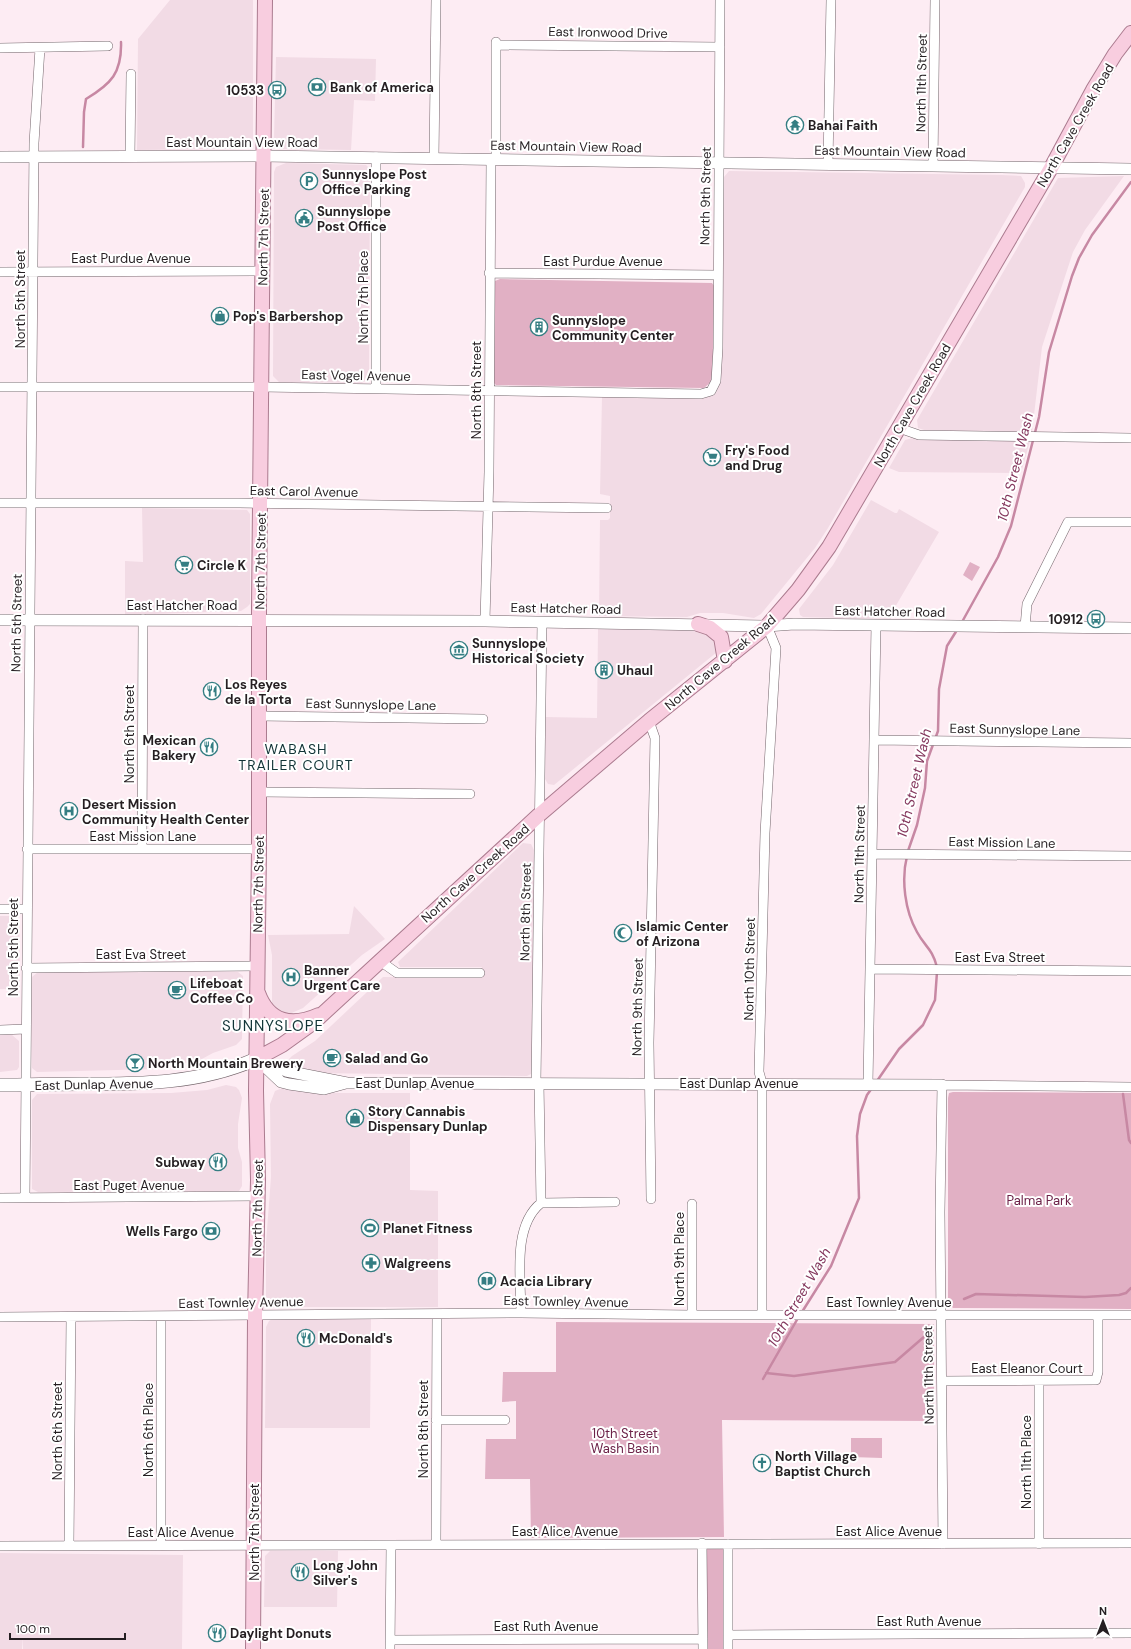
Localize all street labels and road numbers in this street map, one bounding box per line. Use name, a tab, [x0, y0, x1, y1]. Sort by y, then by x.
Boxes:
street label: East Ironwood Drive	[548, 23, 668, 42]
street label: North 11th Street	[912, 34, 931, 132]
street label: North Cave Creek Road	[1033, 60, 1118, 190]
street label: East Mountain View Road	[166, 134, 318, 151]
street label: East Mountain View Road	[490, 137, 642, 156]
street label: East Mountain View Road	[814, 142, 966, 161]
street label: North 9th Street	[696, 147, 715, 245]
street label: North 7th Street	[254, 188, 273, 286]
street label: North 5th Street	[12, 250, 29, 348]
street label: East Purdue Avenue	[71, 250, 191, 267]
street label: North 7th Place	[355, 251, 372, 343]
street label: East Purdue Avenue	[543, 253, 663, 270]
street label: North Cave Creek Road	[870, 340, 955, 470]
street label: North 8th Street	[468, 341, 485, 439]
street label: East Vogel Avenue	[301, 366, 411, 385]
street label: East Carol Avenue	[250, 482, 358, 501]
street label: North 7th Street	[251, 512, 270, 610]
street label: North 5th Street	[7, 574, 26, 672]
street label: East Hatcher Road	[127, 597, 237, 614]
street label: East Hatcher Road	[510, 599, 621, 618]
street label: East Hatcher Road	[834, 602, 945, 621]
street label: North Cave Creek Road	[661, 611, 779, 714]
street label: North 6th Street	[121, 685, 138, 783]
street label: East Sunnyslope Lane	[306, 695, 436, 714]
street label: East Sunnyslope Lane	[950, 720, 1080, 739]
street label: North 11th Street	[850, 805, 869, 903]
street label: North Cave Creek Road	[418, 820, 533, 927]
street label: East Mission Lane	[90, 828, 196, 845]
street label: East Mission Lane	[948, 833, 1056, 852]
street label: North 7th Street	[249, 835, 268, 933]
street label: North 8th Street	[516, 863, 535, 961]
street label: North 5th Street	[5, 898, 22, 996]
street label: North 10th Street	[740, 917, 759, 1021]
street label: East Eva Street	[96, 946, 186, 963]
street label: East Eva Street	[955, 949, 1045, 966]
street label: North 9th Street	[628, 958, 647, 1056]
street label: East Dunlap Avenue	[34, 1075, 154, 1094]
street label: East Dunlap Avenue	[356, 1075, 474, 1092]
street label: East Dunlap Avenue	[680, 1075, 798, 1092]
street label: North 7th Street	[248, 1159, 267, 1257]
street label: East Puget Avenue	[73, 1177, 185, 1194]
street label: North 9th Place	[671, 1212, 688, 1306]
street label: East Townley Avenue	[503, 1292, 629, 1311]
street label: East Townley Avenue	[178, 1293, 304, 1312]
street label: East Townley Avenue	[826, 1294, 952, 1311]
street label: North 11th Street	[919, 1326, 938, 1424]
street label: East Eleanor Court	[971, 1360, 1083, 1377]
street label: North 8th Street	[415, 1380, 432, 1478]
street label: North 6th Street	[49, 1382, 66, 1480]
street label: North 6th Place	[140, 1383, 157, 1477]
street label: North 11th Place	[1018, 1415, 1035, 1509]
street label: North 7th Street	[246, 1483, 263, 1581]
street label: East Alice Avenue	[512, 1523, 618, 1540]
street label: East Alice Avenue	[836, 1523, 942, 1540]
street label: East Alice Avenue	[128, 1524, 234, 1541]
street label: East Ruth Avenue	[877, 1613, 981, 1630]
street label: East Ruth Avenue	[494, 1618, 598, 1635]

